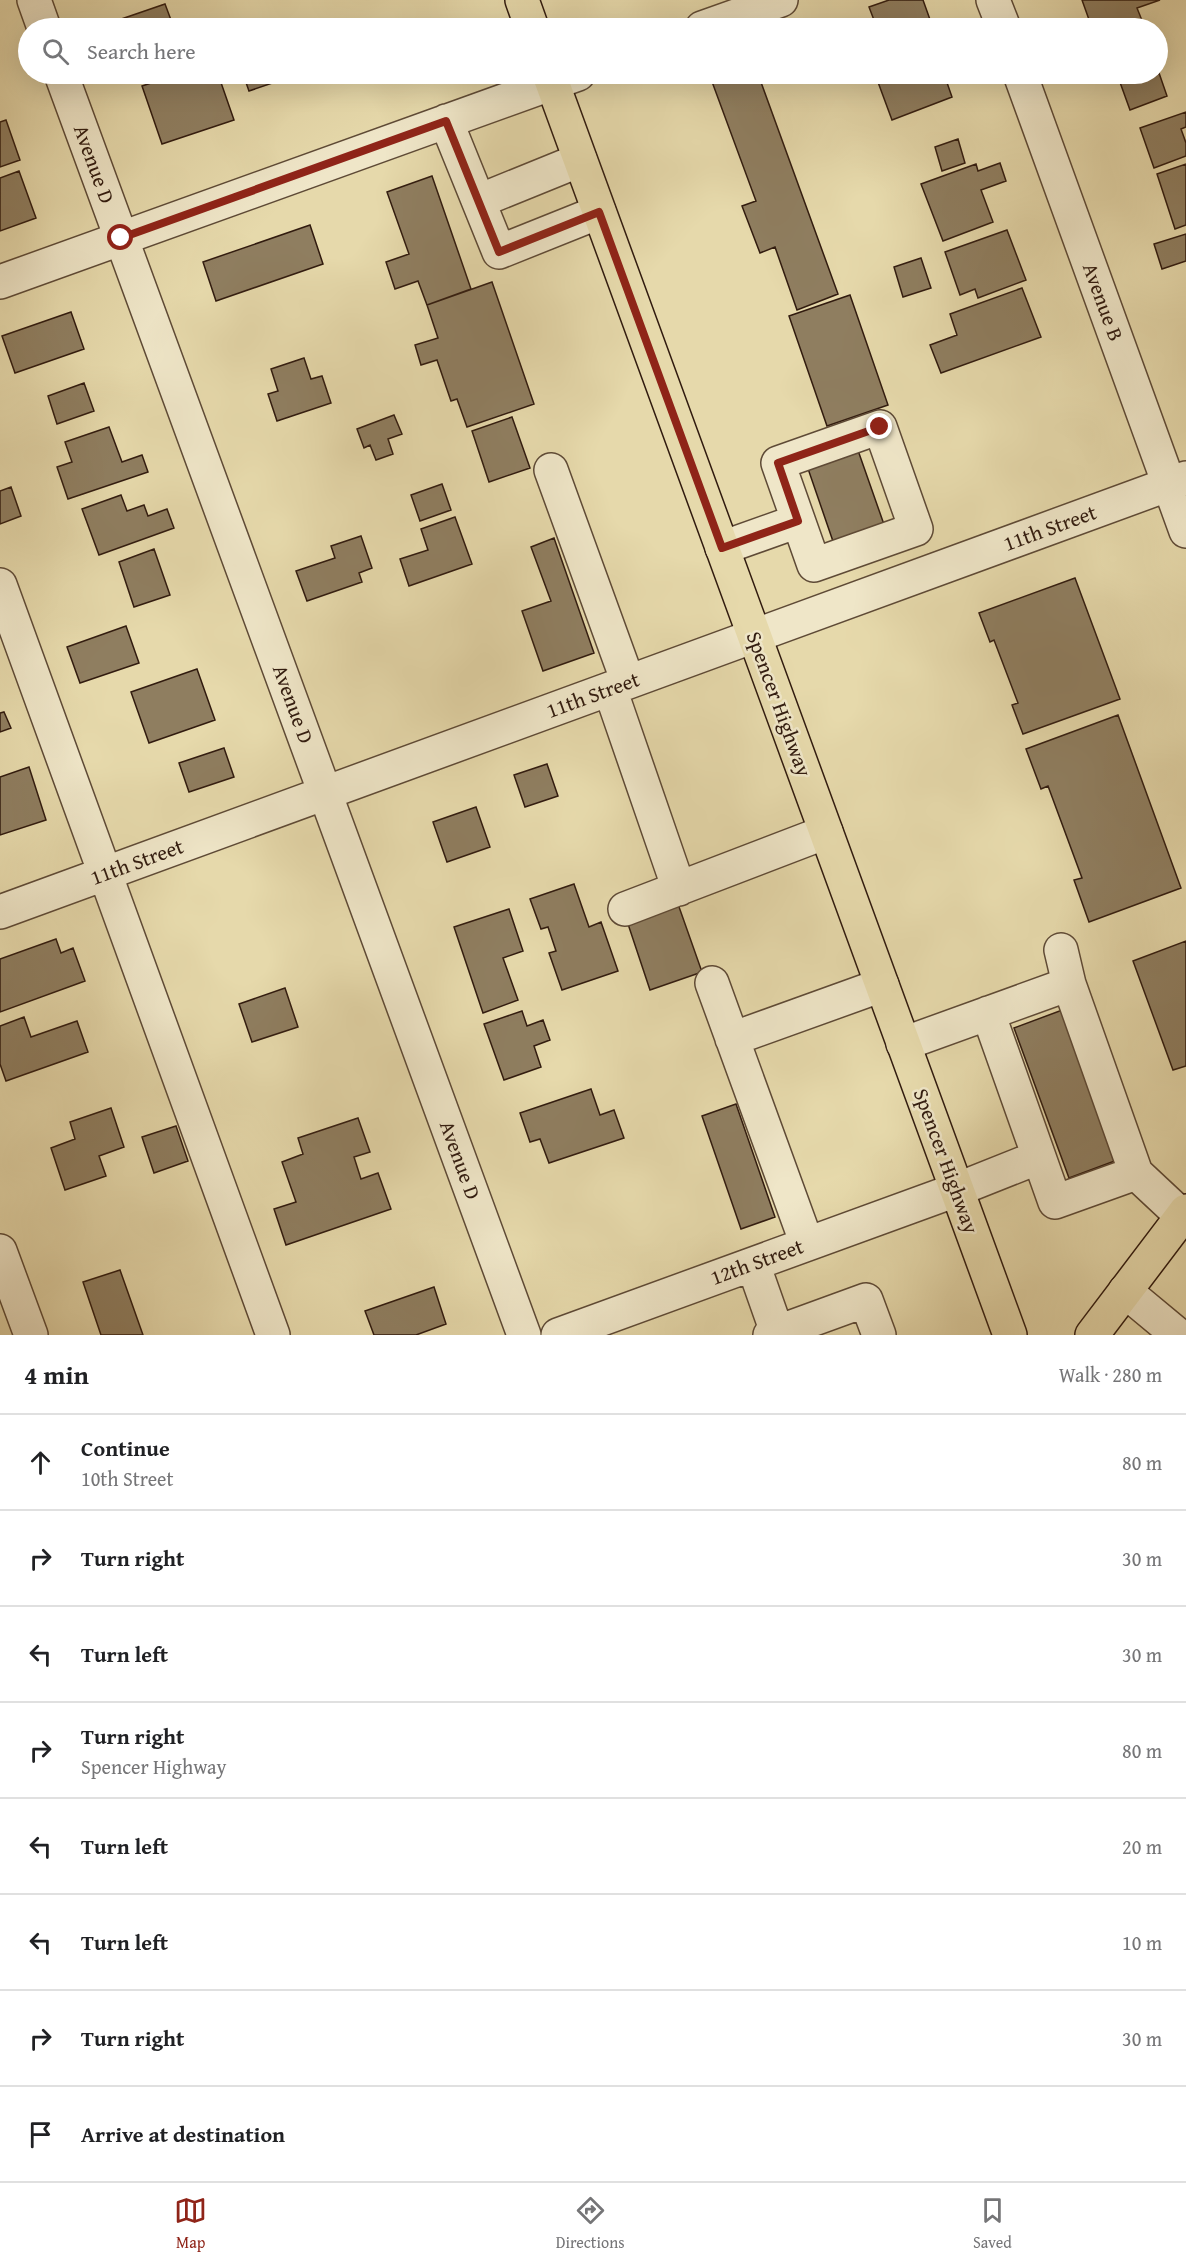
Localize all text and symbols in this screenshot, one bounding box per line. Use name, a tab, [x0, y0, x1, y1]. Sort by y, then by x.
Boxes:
search box	[18, 18, 1168, 84]
icon: search	[39, 35, 72, 68]
text: Search here	[87, 35, 196, 67]
street label: Avenue D	[66, 120, 123, 208]
route start	[107, 224, 133, 250]
street label: Avenue B	[1075, 258, 1132, 345]
route end	[866, 413, 892, 439]
street label: 11th Street	[999, 496, 1101, 559]
street label: Spencer Highway	[739, 627, 820, 781]
street label: Avenue D	[265, 660, 322, 748]
street label: 11th Street	[542, 663, 644, 726]
street label: 11th Street	[86, 830, 188, 893]
street label: Spencer Highway	[906, 1084, 987, 1238]
street label: Avenue D	[432, 1116, 489, 1204]
street label: 12th Street	[706, 1230, 808, 1293]
text: 4 min	[24, 1355, 89, 1394]
text: Walk · 280 m	[1059, 1360, 1162, 1389]
text: Continue	[81, 1432, 170, 1464]
icon: ahead	[24, 1446, 57, 1479]
text: 80 m	[1122, 1448, 1162, 1477]
text: 10th Street	[81, 1464, 174, 1493]
icon: right	[24, 1542, 57, 1575]
text: Turn right	[81, 1542, 184, 1574]
text: 30 m	[1122, 1544, 1162, 1573]
icon: left	[24, 1638, 57, 1671]
text: Turn left	[81, 1638, 168, 1670]
text: 30 m	[1122, 1640, 1162, 1669]
text: Turn right	[81, 1720, 184, 1752]
icon: right	[24, 1734, 57, 1767]
text: 80 m	[1122, 1736, 1162, 1765]
text: Spencer Highway	[81, 1752, 226, 1781]
icon: left	[24, 1830, 57, 1863]
text: Turn left	[81, 1830, 168, 1862]
text: 20 m	[1122, 1832, 1162, 1861]
icon: left	[24, 1926, 57, 1959]
text: Turn left	[81, 1926, 168, 1958]
text: 10 m	[1122, 1928, 1162, 1957]
icon: right	[24, 2022, 57, 2055]
text: Turn right	[81, 2022, 184, 2054]
text: 30 m	[1122, 2024, 1162, 2053]
icon: arrive	[24, 2118, 57, 2151]
text: Arrive at destination	[81, 2118, 285, 2150]
tab: Map	[174, 2194, 207, 2254]
tab: Directions	[556, 2194, 625, 2254]
tab: Saved	[973, 2194, 1012, 2254]

